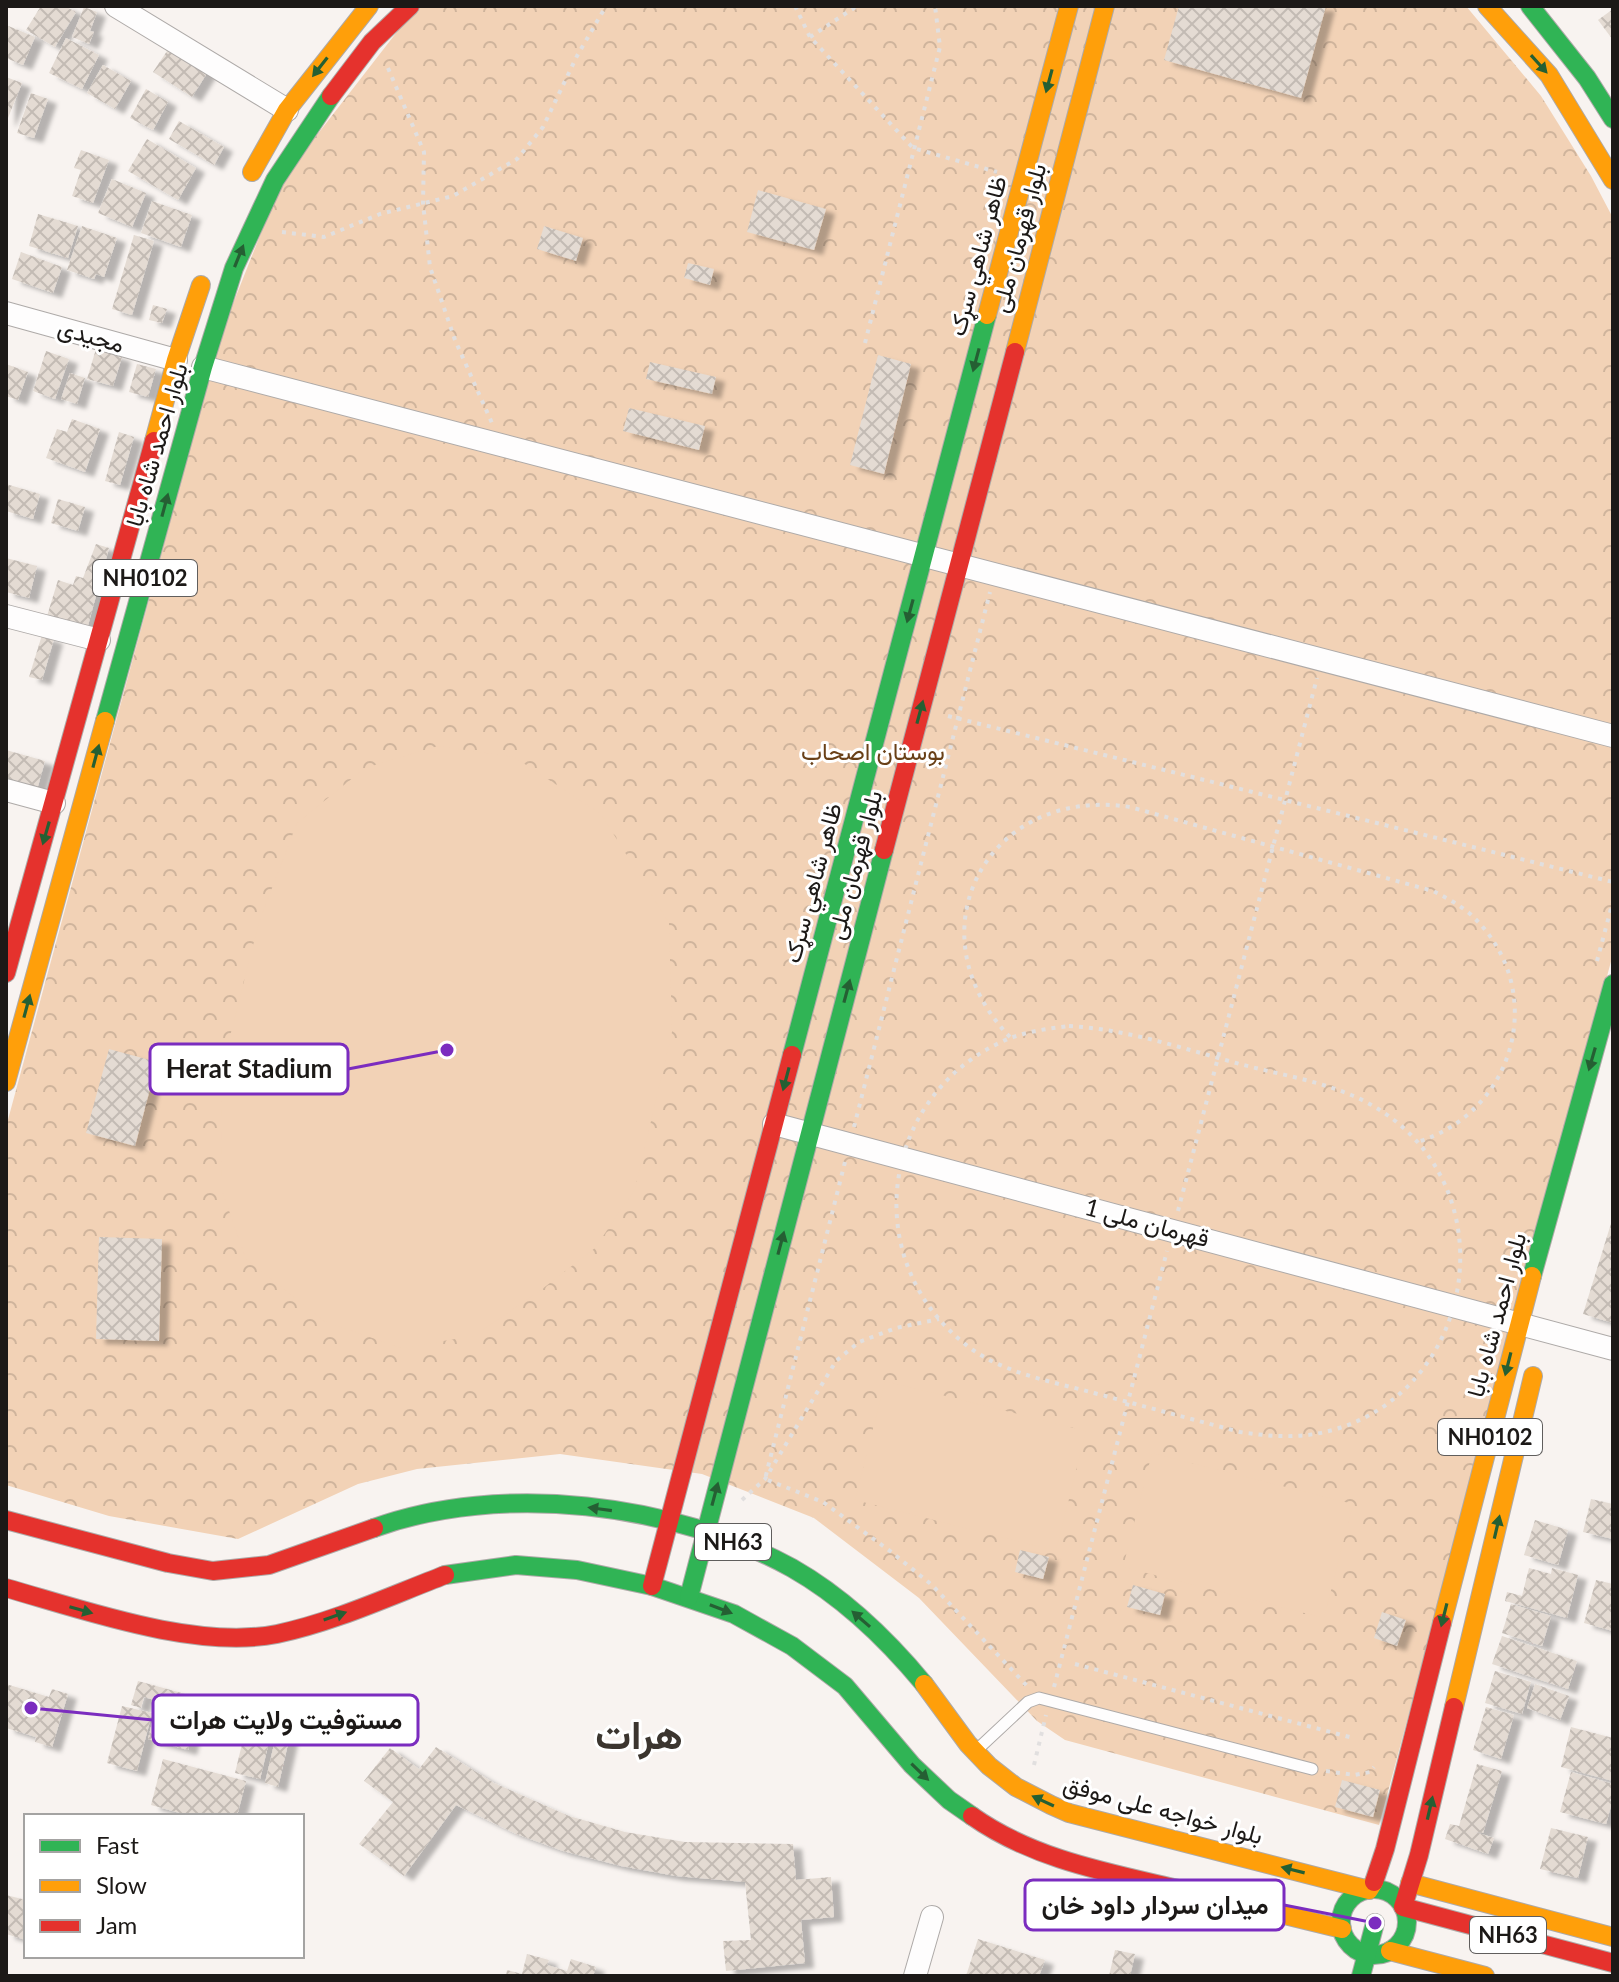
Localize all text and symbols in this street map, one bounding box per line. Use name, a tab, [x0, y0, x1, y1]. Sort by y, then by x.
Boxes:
one-way arrow	[1529, 55, 1547, 74]
one-way arrow	[313, 57, 329, 77]
one-way arrow	[1043, 69, 1055, 94]
street label: بلوار قهرمان ملی	[984, 160, 1053, 316]
street label: ظاهر شاهي سړک	[941, 172, 1018, 340]
one-way arrow	[233, 244, 246, 268]
street label: مجیدی	[55, 311, 128, 359]
one-way arrow	[969, 348, 982, 372]
street label: بلوار احمد شاه بابا	[118, 359, 195, 530]
one-way arrow	[159, 493, 172, 517]
road number: NH0102	[93, 560, 197, 596]
one-way arrow	[903, 599, 915, 624]
one-way arrow	[914, 700, 926, 725]
park label: بوستان اصحاب	[801, 736, 945, 767]
one-way arrow	[90, 743, 103, 767]
street label: بلوار قهرمان ملی	[820, 787, 889, 943]
street label: ظاهر شاهي سړک	[776, 799, 853, 967]
one-way arrow	[39, 821, 51, 846]
one-way arrow	[841, 978, 854, 1003]
one-way arrow	[21, 994, 33, 1019]
callout: Herat Stadium	[150, 1044, 348, 1094]
one-way arrow	[1586, 1046, 1598, 1071]
text: Herat Stadium	[166, 1052, 332, 1084]
one-way arrow	[780, 1067, 792, 1092]
street label: قهرمان ملی 1	[1081, 1191, 1213, 1254]
street label: بلوار احمد شاه بابا	[1460, 1229, 1533, 1400]
one-way arrow	[776, 1230, 788, 1255]
one-way arrow	[1502, 1351, 1514, 1376]
road number: NH0102	[1438, 1419, 1542, 1455]
one-way arrow	[710, 1482, 722, 1507]
one-way arrow	[587, 1502, 612, 1515]
one-way arrow	[1491, 1515, 1504, 1540]
road number: NH63	[695, 1524, 771, 1560]
one-way arrow	[709, 1603, 733, 1616]
one-way arrow	[1437, 1603, 1450, 1628]
one-way arrow	[68, 1604, 93, 1616]
one-way arrow	[323, 1609, 347, 1621]
one-way arrow	[852, 1611, 872, 1628]
callout: مستوفیت ولایت هرات	[153, 1695, 418, 1745]
text: مستوفیت ولایت هرات	[170, 1703, 402, 1736]
district label: هرات	[595, 1710, 683, 1760]
one-way arrow	[910, 1762, 929, 1780]
street label: بلوار خواجه علی موفق	[1060, 1768, 1266, 1851]
one-way arrow	[1031, 1794, 1055, 1808]
one-way arrow	[1424, 1795, 1437, 1820]
legend	[24, 1814, 304, 1958]
text: Fast	[96, 1830, 139, 1859]
one-way arrow	[1281, 1864, 1306, 1876]
text: Slow	[96, 1870, 147, 1899]
callout: میدان سردار داود خان	[1025, 1880, 1284, 1930]
text: میدان سردار داود خان	[1041, 1888, 1269, 1921]
text: Jam	[96, 1910, 137, 1939]
road number: NH63	[1470, 1917, 1546, 1953]

